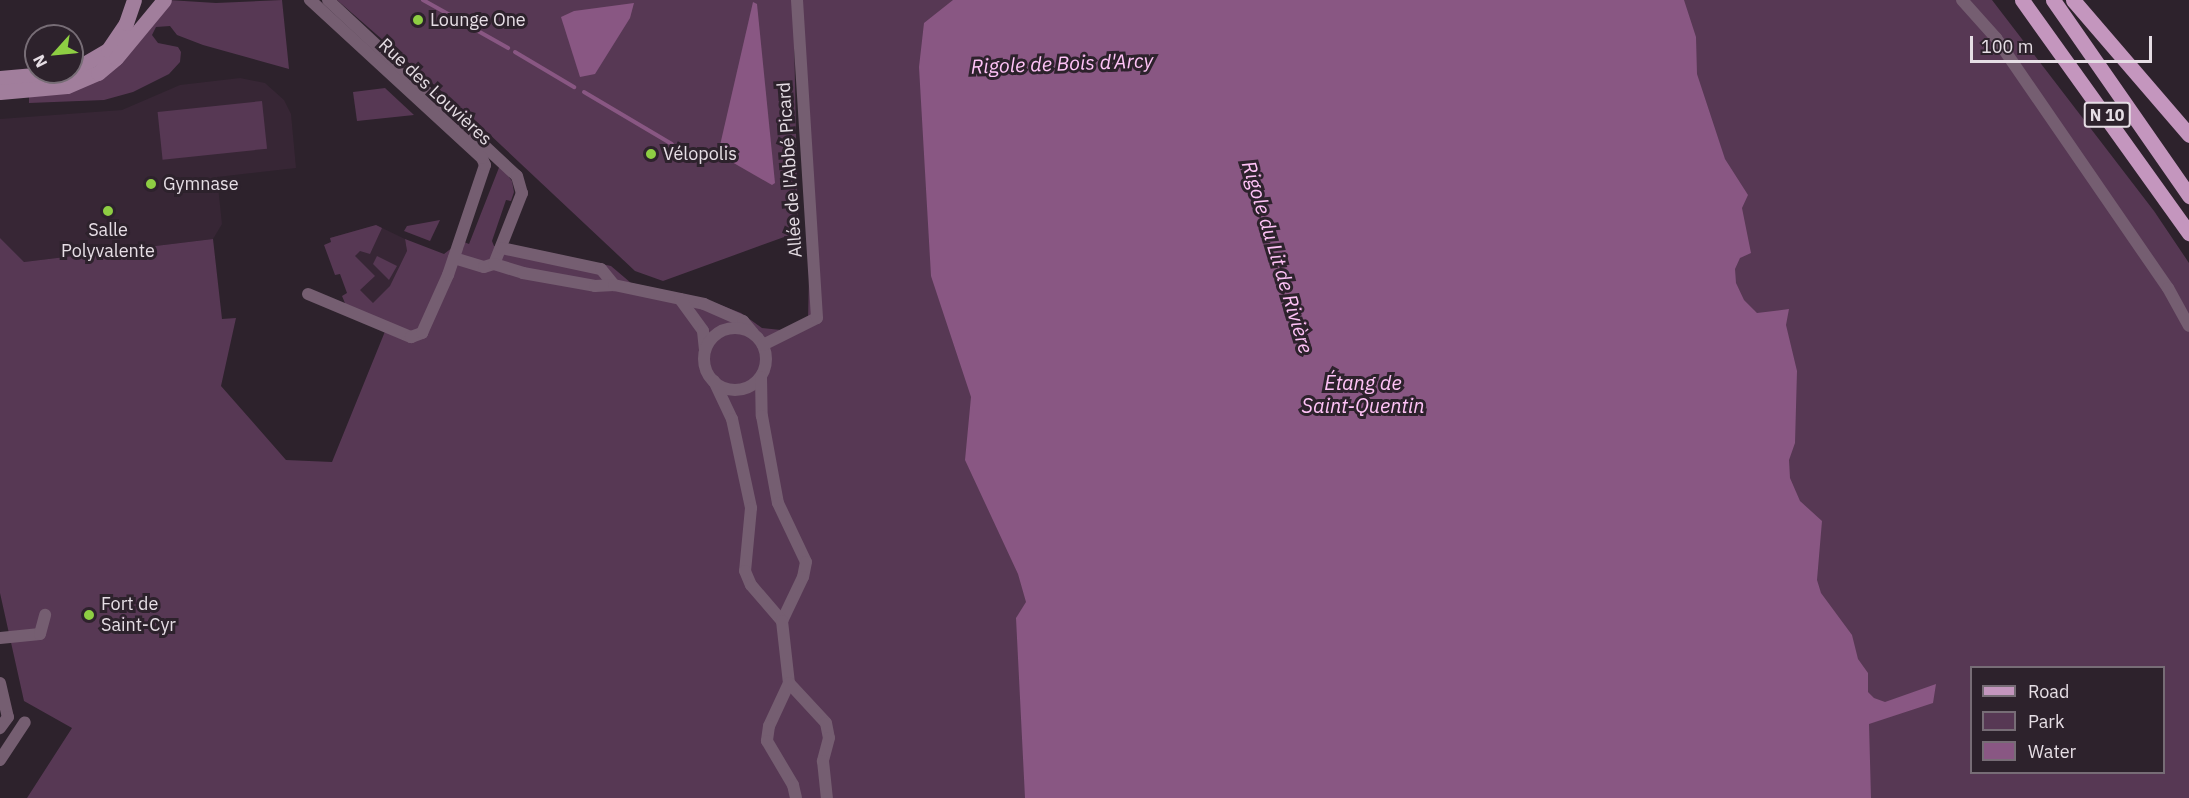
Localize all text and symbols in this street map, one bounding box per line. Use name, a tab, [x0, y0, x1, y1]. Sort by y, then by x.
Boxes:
place label: Lounge One	[430, 9, 526, 31]
marker: Lounge One	[411, 13, 425, 27]
north arrow	[24, 24, 84, 84]
scale bar	[1973, 24, 2154, 62]
street label: Rue des Louvières	[374, 34, 496, 150]
text: 100 m	[1981, 35, 2033, 58]
water label: Rigole de Bois d'Arcy	[970, 48, 1154, 78]
text: N	[28, 52, 51, 71]
street label: Allée de l'Abbé Picard	[773, 82, 807, 258]
road number: N 10	[2083, 102, 2131, 128]
place label: Vélopolis	[663, 143, 737, 165]
marker: Vélopolis	[644, 147, 658, 161]
water label: Rigole du Lit de Rivière	[1237, 158, 1319, 356]
place label: Gymnase	[163, 173, 239, 195]
marker: Gymnase	[144, 177, 158, 191]
marker: Salle Polyvalente	[101, 204, 115, 218]
place label: Salle Polyvalente	[61, 220, 155, 262]
water label: Étang de Saint-Quentin	[1301, 371, 1425, 418]
place label: Fort de Saint-Cyr	[101, 594, 176, 636]
marker: Fort de Saint-Cyr	[82, 608, 96, 622]
legend	[1970, 666, 2165, 774]
text: Road	[2028, 680, 2069, 703]
text: Park	[2028, 710, 2064, 733]
text: Water	[2028, 740, 2076, 763]

